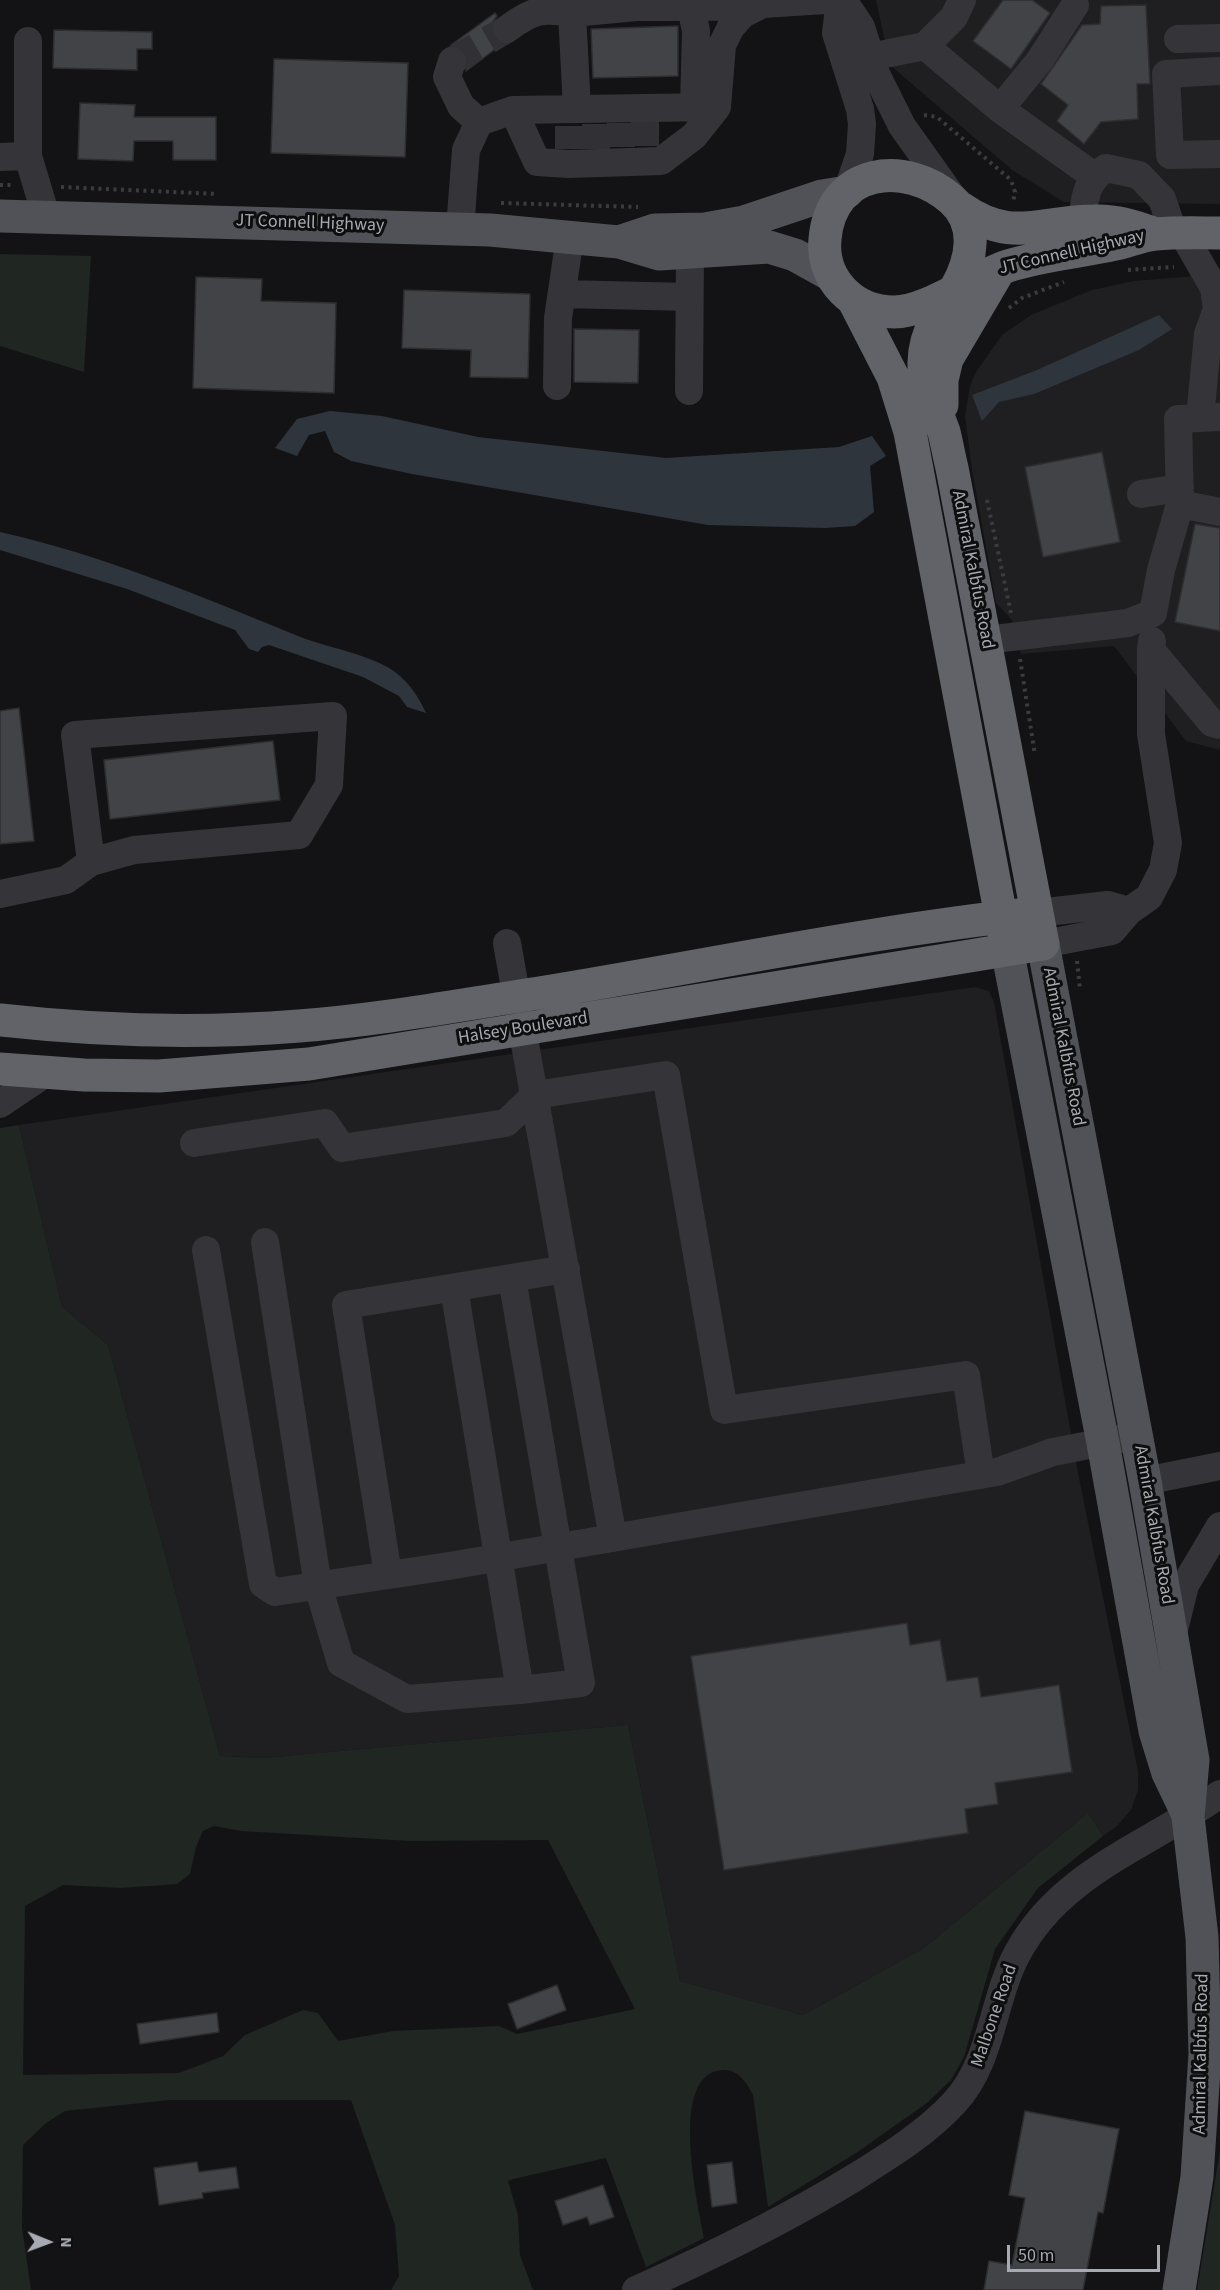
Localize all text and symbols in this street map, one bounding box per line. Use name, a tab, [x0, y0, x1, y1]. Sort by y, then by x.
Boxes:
street label: JT Connell Highway	[235, 211, 385, 237]
street label: JT Connell Highway	[997, 226, 1147, 280]
street label: Admiral Kalbfus Road	[946, 489, 998, 651]
street label: Admiral Kalbfus Road	[1037, 966, 1089, 1128]
street label: Halsey Boulevard	[457, 1008, 589, 1050]
street label: Admiral Kalbfus Road	[1128, 1444, 1178, 1606]
street label: Malbone Road	[967, 1962, 1023, 2070]
street label: Admiral Kalbfus Road	[1190, 1973, 1214, 2135]
north arrow	[18, 2212, 78, 2272]
scale bar	[1010, 2233, 1163, 2271]
text: N	[55, 2237, 77, 2248]
text: 50 m	[1018, 2243, 1054, 2268]

